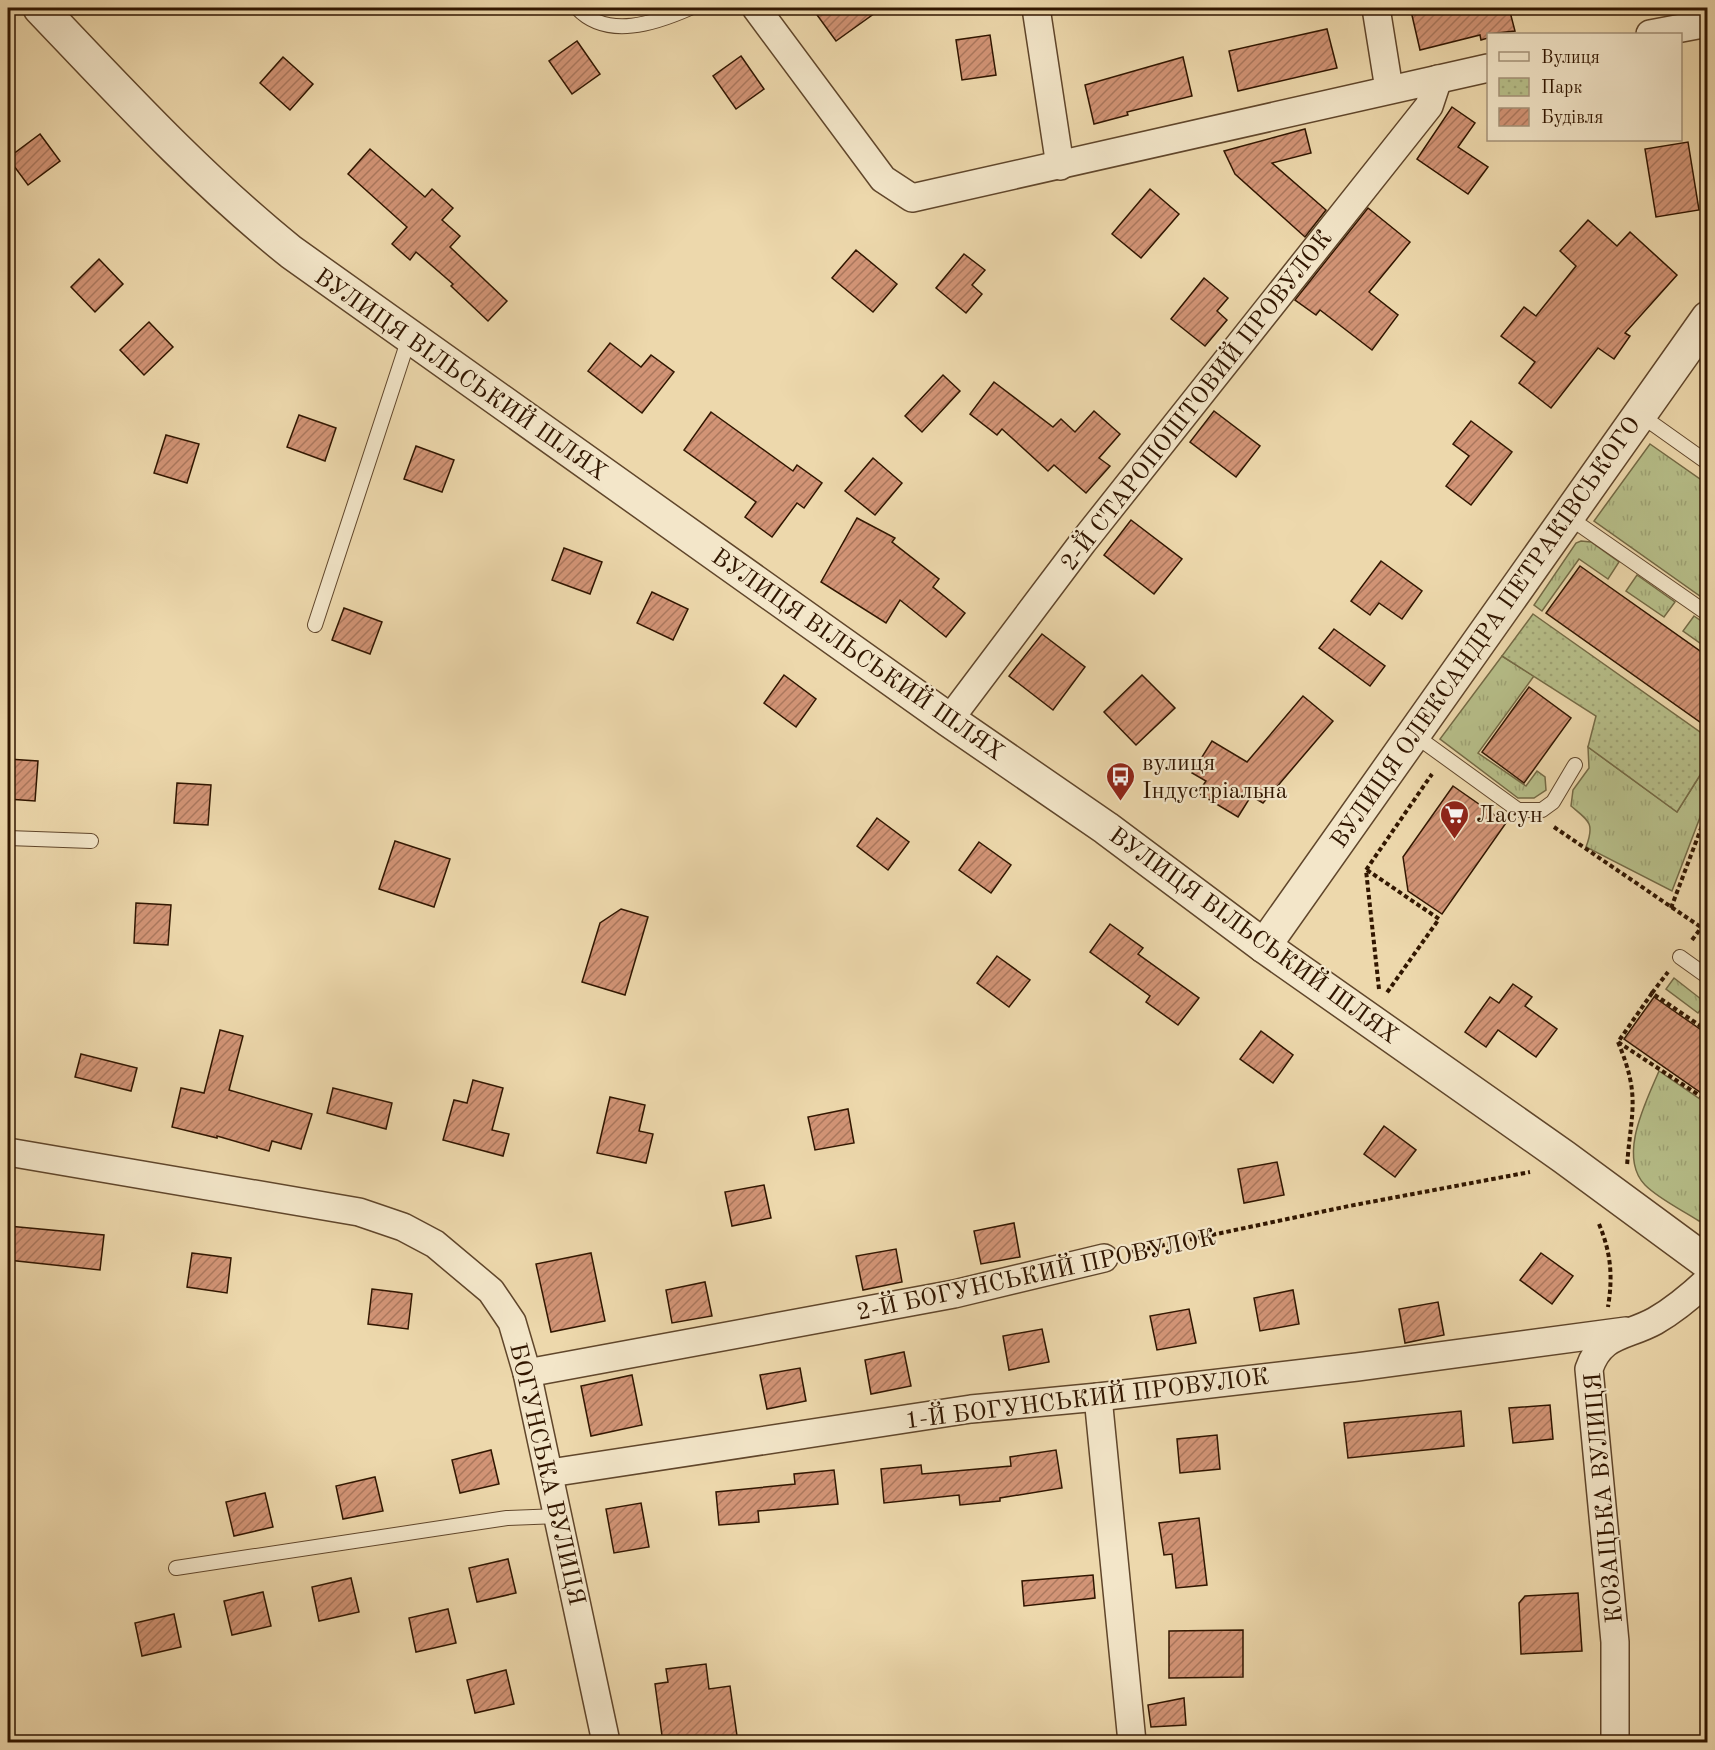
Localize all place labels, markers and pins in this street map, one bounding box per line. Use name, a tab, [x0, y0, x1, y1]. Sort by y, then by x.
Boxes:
place label: вулиця Індустріальна	[1142, 752, 1288, 804]
bus stop icon: вулиця Індустріальна	[1105, 760, 1137, 802]
supermarket icon: Ласун	[1439, 798, 1471, 840]
place label: Ласун	[1476, 804, 1543, 828]

